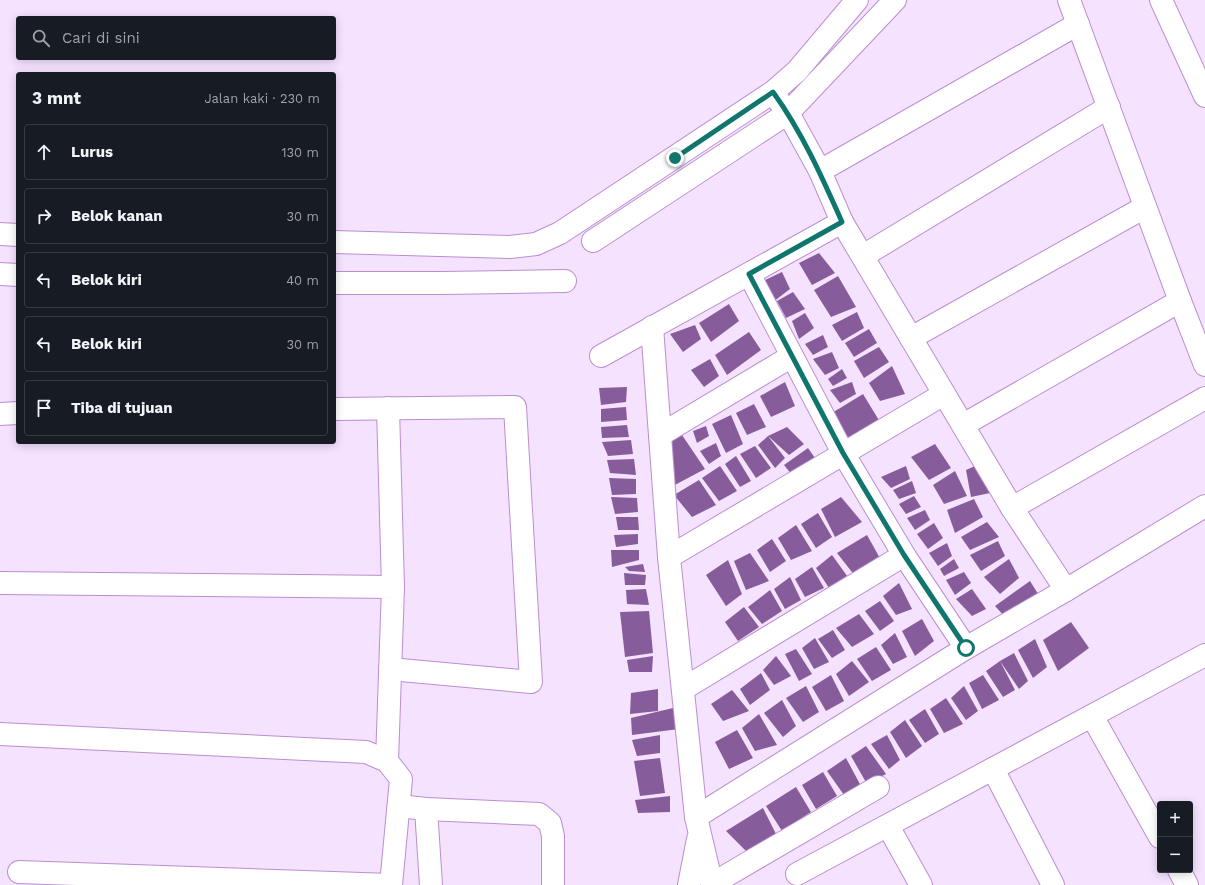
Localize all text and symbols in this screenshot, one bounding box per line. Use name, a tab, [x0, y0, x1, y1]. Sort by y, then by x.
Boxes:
search box	[16, 16, 336, 60]
icon: search	[30, 27, 52, 49]
text: Cari di sini	[62, 29, 140, 47]
text: 3 mnt	[32, 88, 81, 108]
text: Jalan kaki · 230 m	[204, 91, 320, 106]
icon: ahead	[33, 141, 55, 163]
text: Lurus	[71, 143, 113, 161]
text: 130 m	[281, 145, 319, 160]
route end	[666, 149, 684, 167]
icon: right	[33, 205, 55, 227]
text: Belok kanan	[71, 207, 162, 225]
text: 30 m	[287, 209, 319, 224]
icon: left	[33, 269, 55, 291]
text: Belok kiri	[71, 271, 142, 289]
text: 40 m	[286, 273, 319, 288]
icon: left	[33, 333, 55, 355]
text: Belok kiri	[71, 335, 142, 353]
text: 30 m	[287, 337, 319, 352]
icon: arrive	[33, 397, 55, 419]
text: Tiba di tujuan	[71, 399, 173, 417]
route start	[957, 639, 975, 657]
map controls	[1157, 801, 1193, 873]
button: +	[1157, 801, 1193, 837]
button: −	[1157, 837, 1193, 873]

